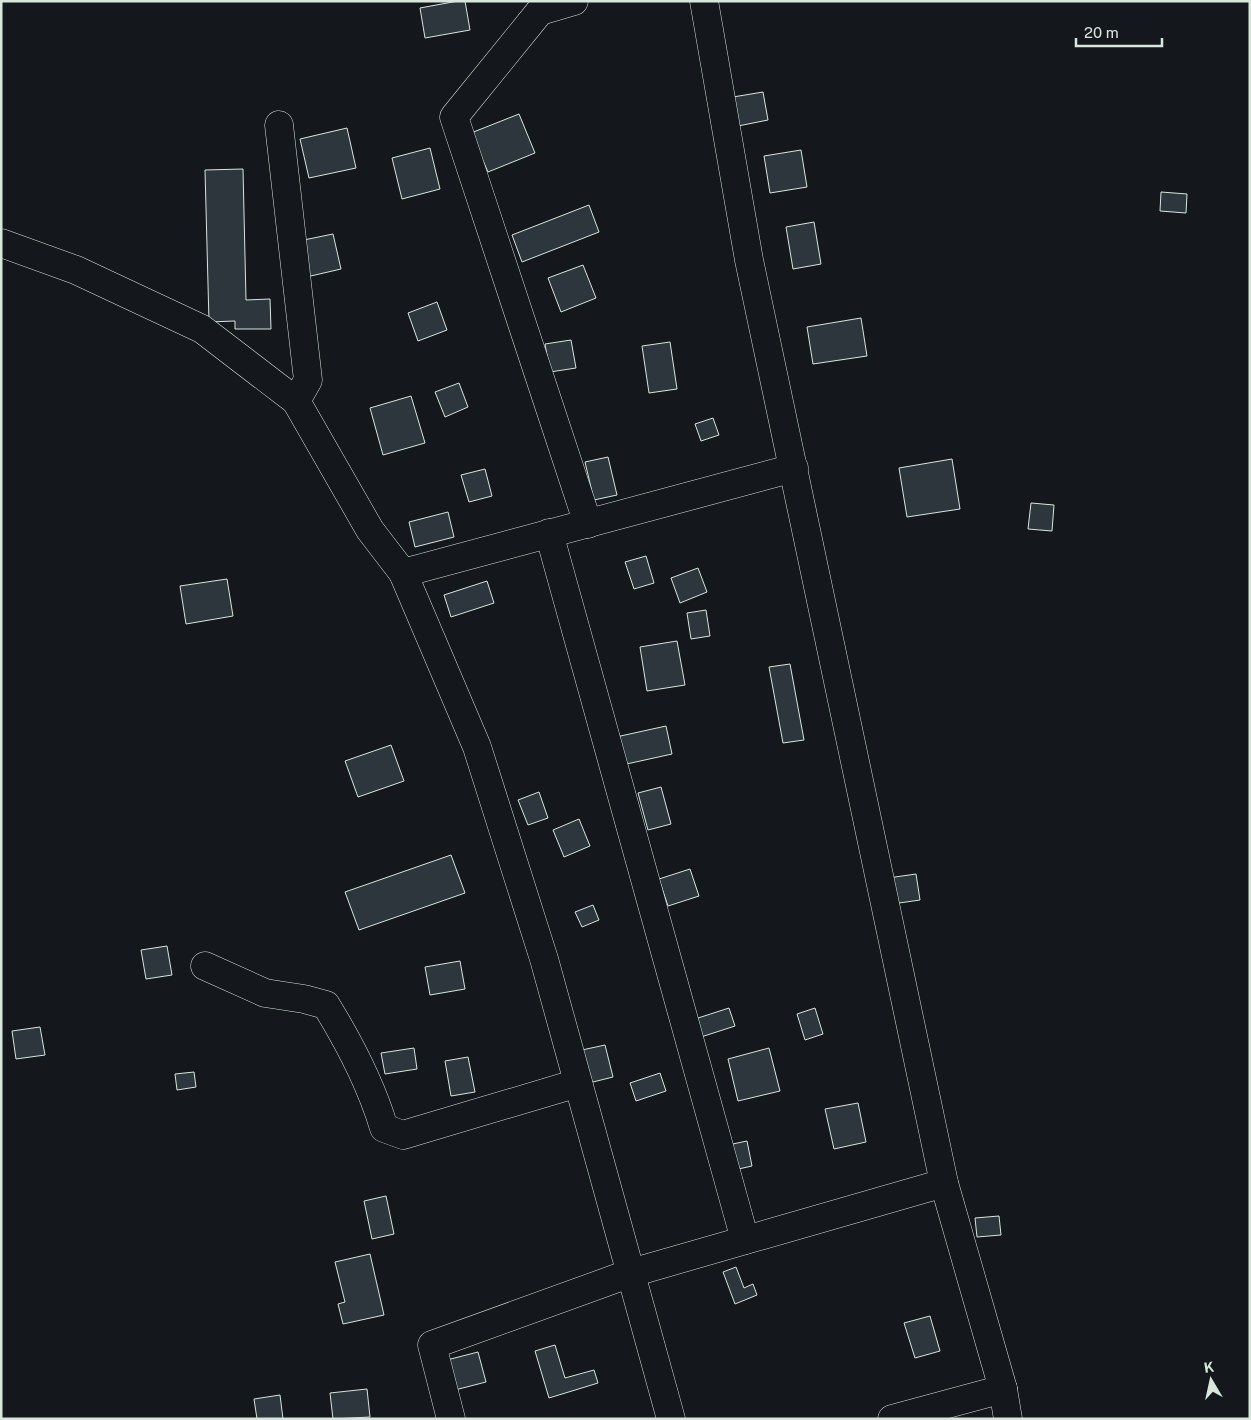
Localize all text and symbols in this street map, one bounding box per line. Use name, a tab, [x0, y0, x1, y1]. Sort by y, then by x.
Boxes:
scale bar	[1076, 15, 1162, 47]
text: 20 m	[1084, 24, 1119, 41]
north arrow	[1186, 1355, 1236, 1405]
text: K	[1203, 1358, 1215, 1376]

